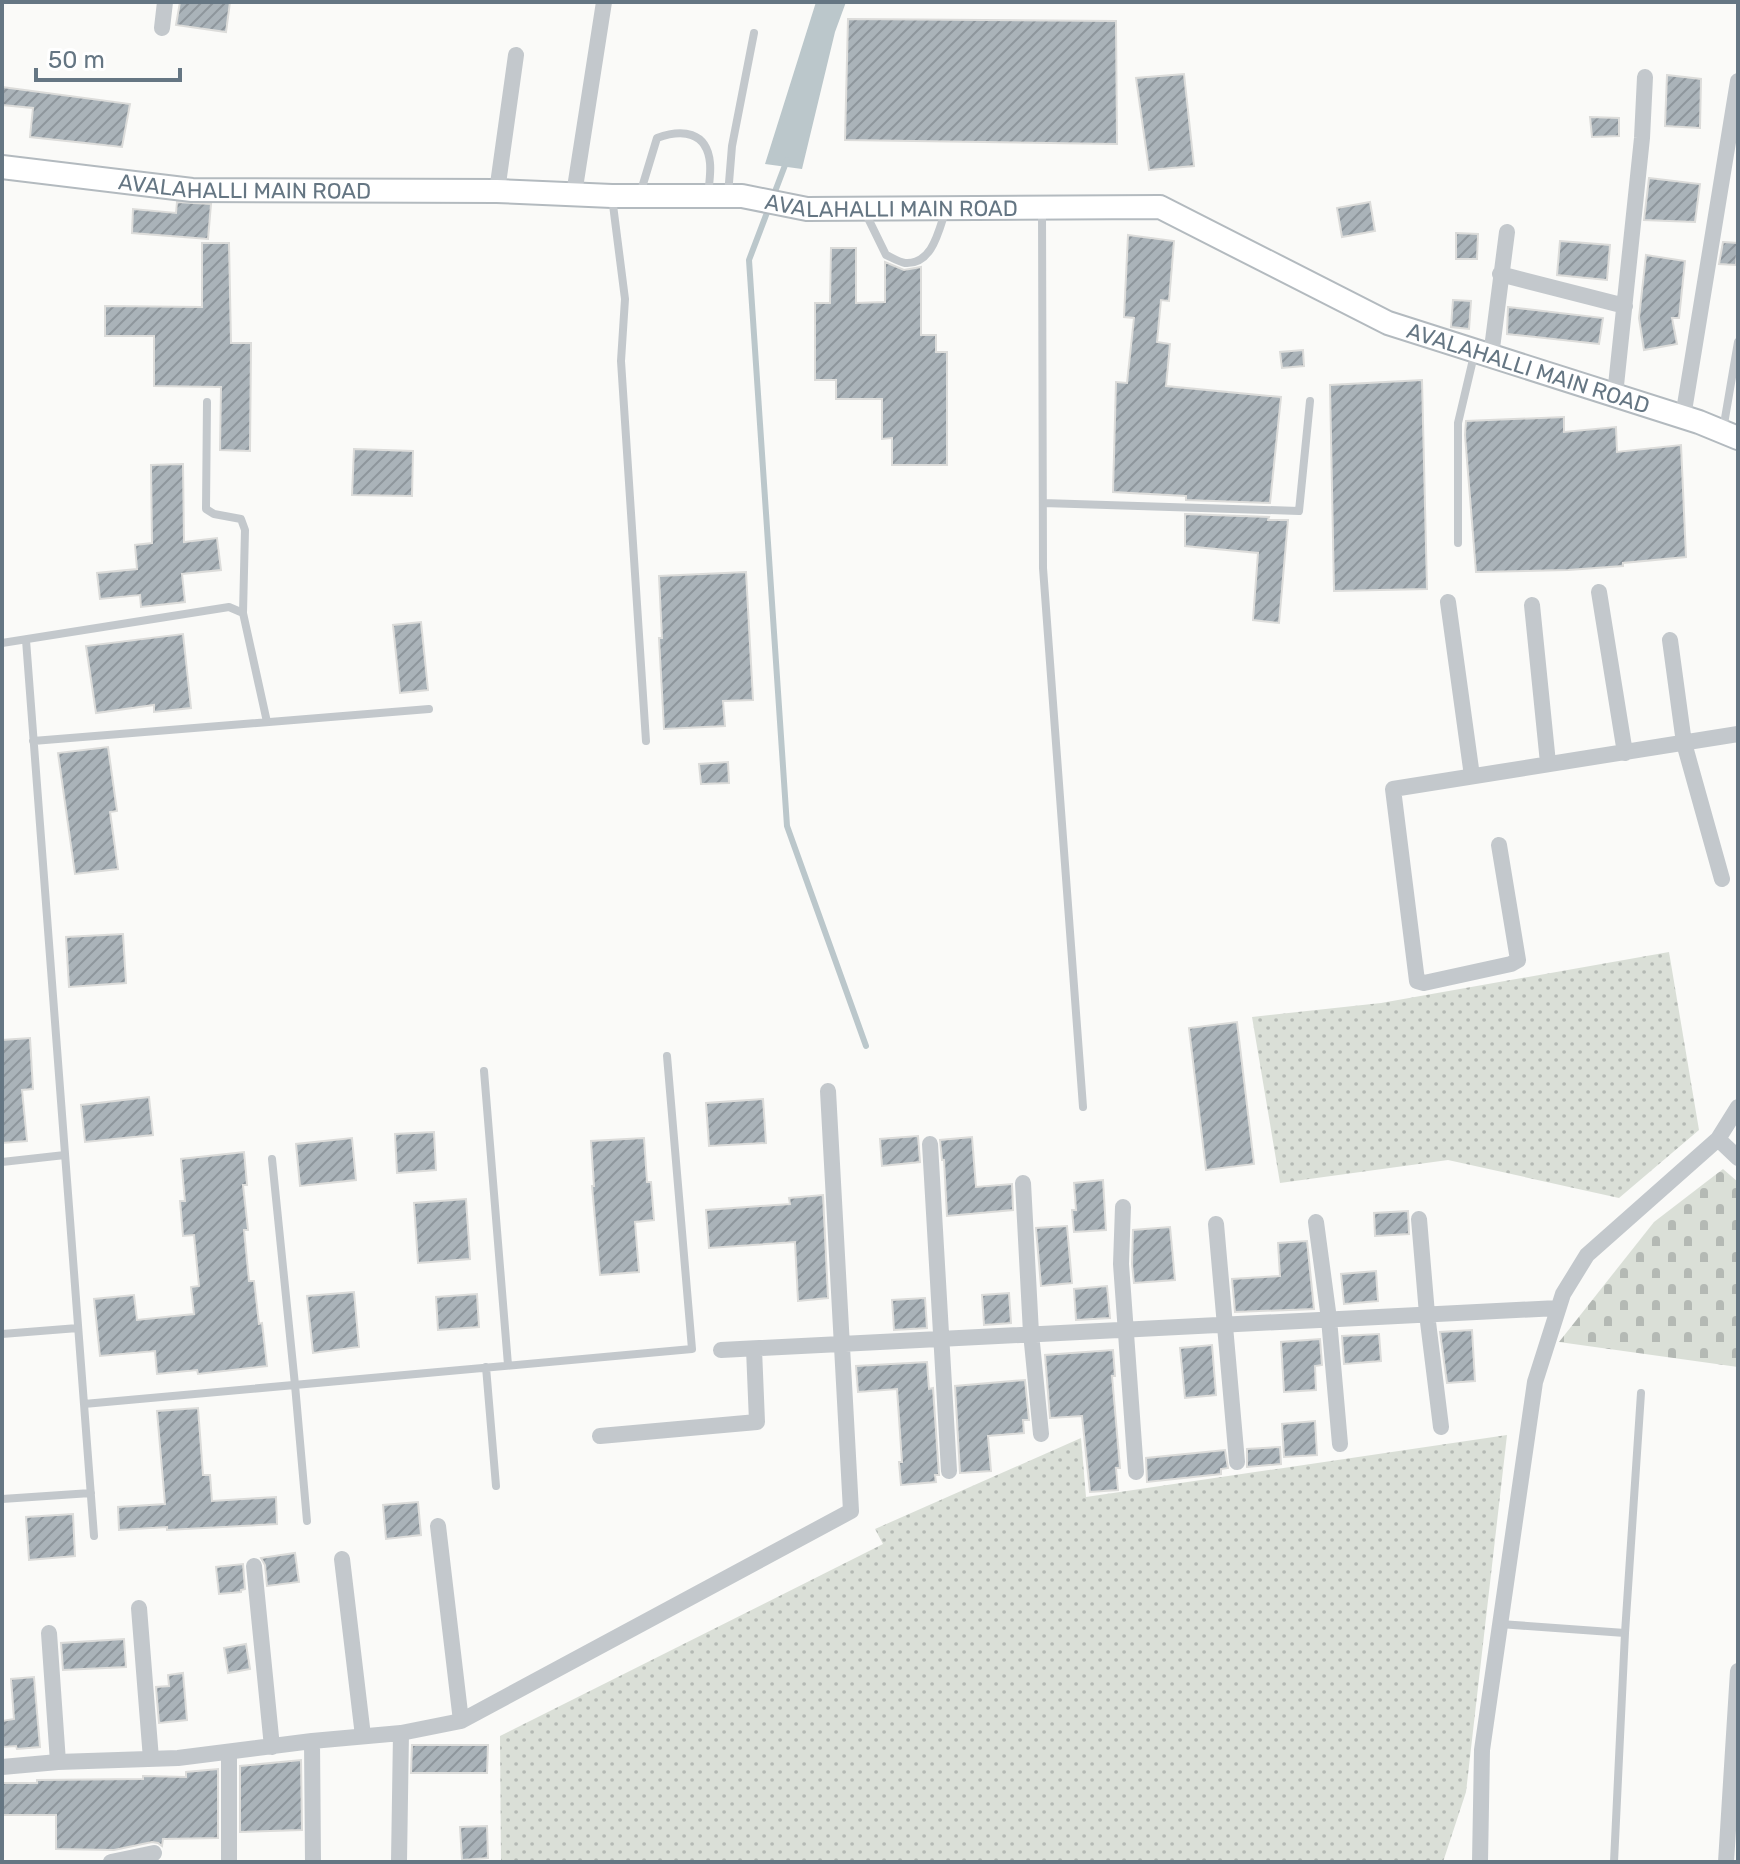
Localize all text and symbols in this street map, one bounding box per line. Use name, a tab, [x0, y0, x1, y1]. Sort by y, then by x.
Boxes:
scale bar	[36, 32, 180, 82]
text: 50 m	[48, 46, 105, 74]
street label: AVALAHALLI MAIN ROAD	[117, 168, 371, 205]
street label: AVALAHALLI MAIN ROAD	[763, 188, 1018, 223]
street label: AVALAHALLI MAIN ROAD	[1403, 317, 1653, 419]

